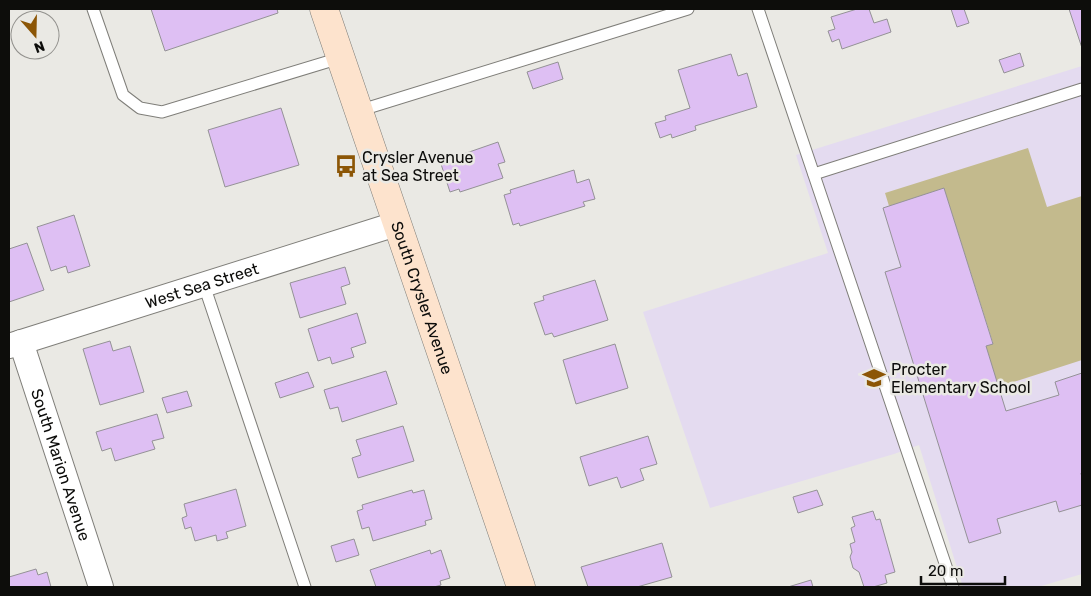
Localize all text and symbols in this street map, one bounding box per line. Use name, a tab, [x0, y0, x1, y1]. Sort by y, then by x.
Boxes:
north arrow	[10, 10, 60, 60]
text: N	[32, 37, 47, 56]
place label: Crysler Avenue at Sea Street	[362, 148, 474, 185]
bus stop icon: Crysler Avenue at Sea Street	[333, 153, 359, 179]
street label: South Crysler Avenue	[387, 219, 457, 377]
street label: West Sea Street	[143, 259, 261, 313]
place label: Procter Elementary School	[891, 360, 1031, 397]
school or university icon: Procter Elementary School	[861, 365, 887, 391]
street label: South Marion Avenue	[27, 386, 94, 543]
scale bar	[921, 554, 1005, 586]
text: 20 m	[928, 562, 963, 580]

